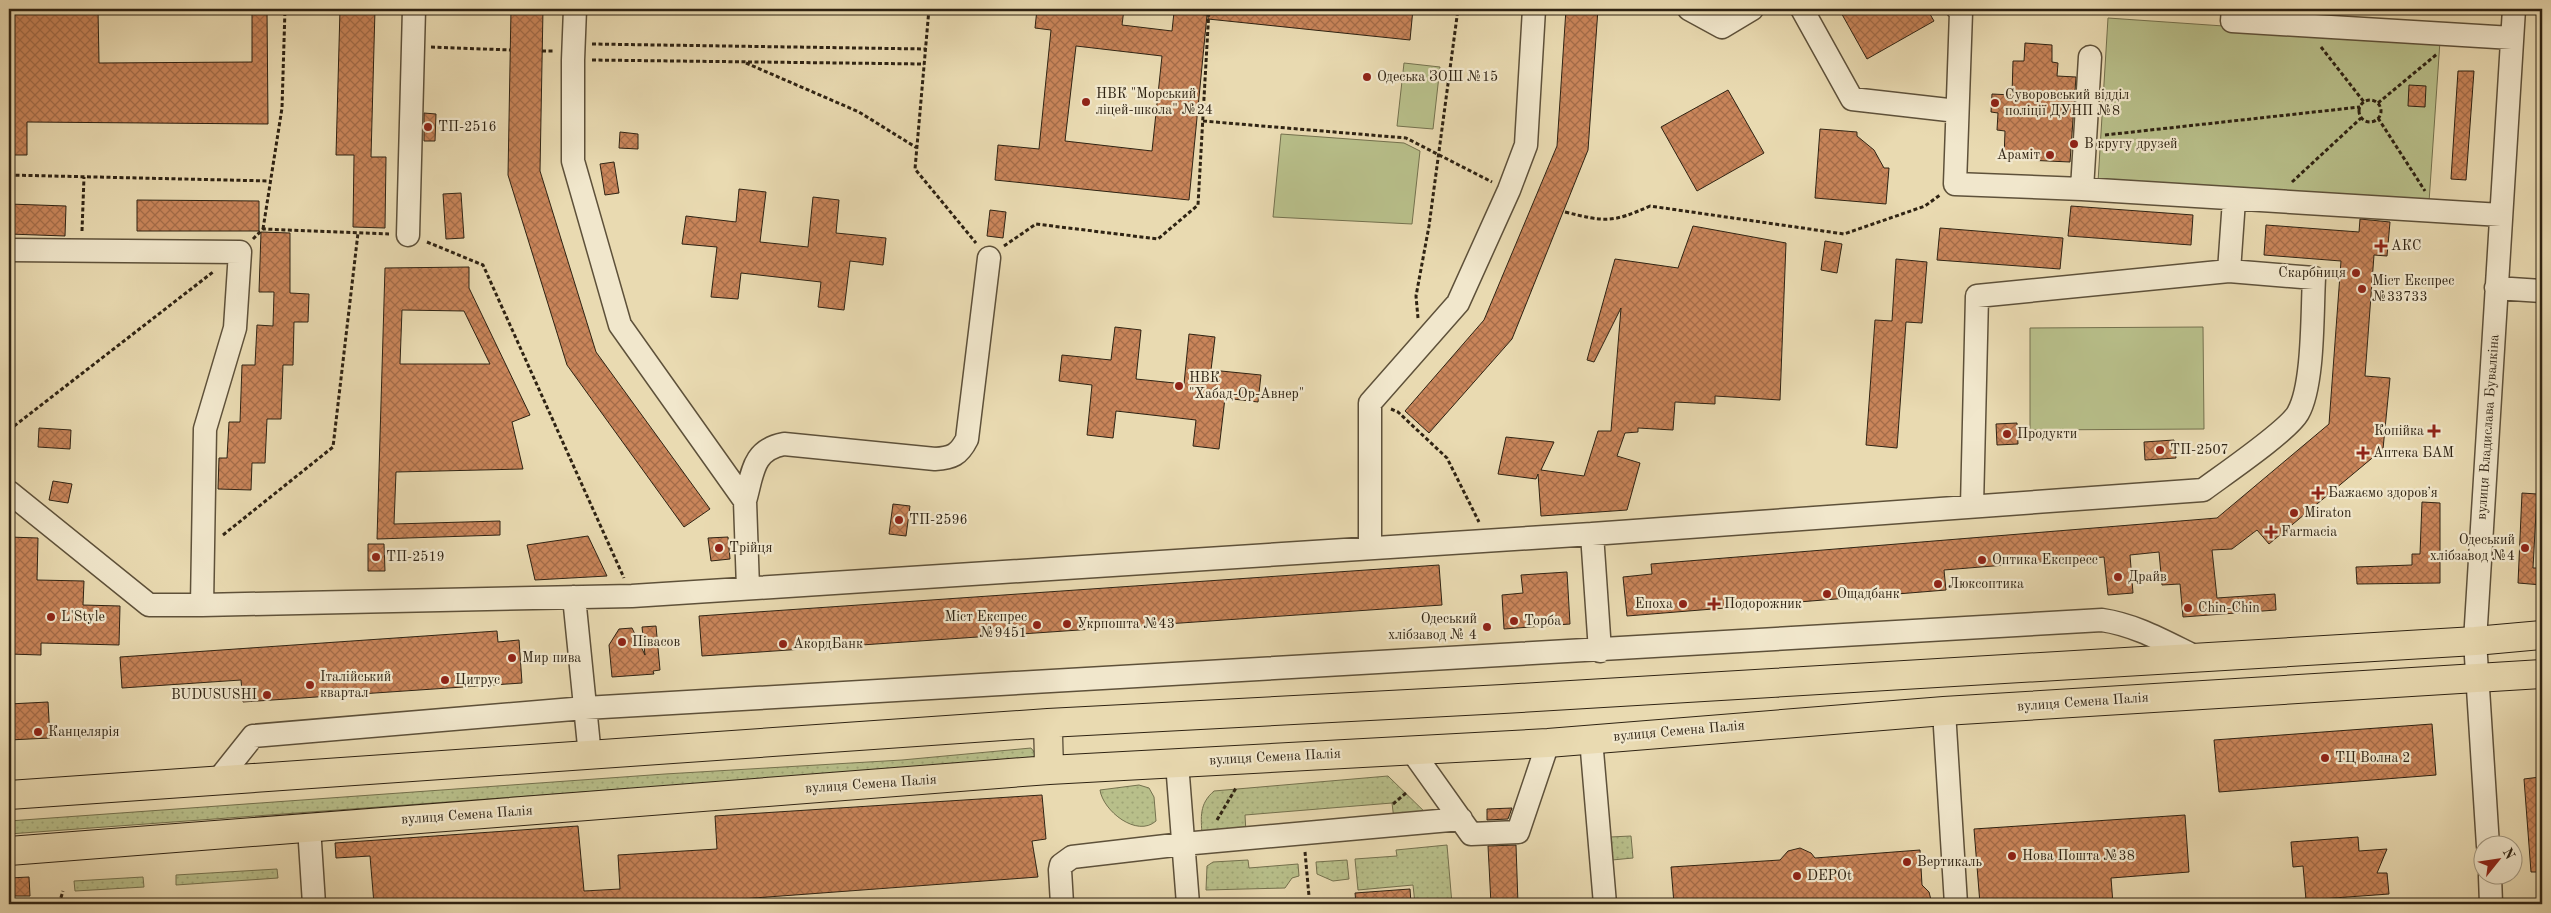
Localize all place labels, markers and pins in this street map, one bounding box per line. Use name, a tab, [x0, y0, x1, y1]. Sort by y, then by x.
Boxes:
place label: Одеська ЗОШ №15	[1377, 70, 1498, 84]
marker: Одеська ЗОШ №15	[1361, 71, 1373, 83]
place label: НВК "Морський ліцей-школа" №24	[1096, 87, 1213, 117]
place label: Суворовський відділ поліції ДУНП №8	[2005, 88, 2129, 118]
marker: НВК "Морський ліцей-школа" №24	[1080, 96, 1092, 108]
marker: Суворовський відділ поліції ДУНП №8	[1989, 97, 2001, 109]
place label: ТП-2516	[438, 120, 497, 134]
marker: ТП-2516	[422, 121, 434, 133]
place label: В кругу друзей	[2084, 137, 2178, 151]
marker: В кругу друзей	[2068, 138, 2080, 150]
place label: Араміт	[1997, 148, 2040, 162]
marker: Араміт	[2044, 149, 2056, 161]
place label: АКС	[2391, 239, 2421, 253]
marker: АКС	[2375, 240, 2387, 252]
place label: Скарбниця	[2278, 266, 2346, 280]
marker: Скарбниця	[2350, 267, 2362, 279]
place label: Міст Експрес №33733	[2372, 274, 2454, 304]
marker: Міст Експрес №33733	[2356, 283, 2368, 295]
place label: НВК "Хабад-Ор-Авнер"	[1189, 371, 1304, 401]
marker: НВК "Хабад-Ор-Авнер"	[1173, 380, 1185, 392]
place label: Копійка	[2374, 424, 2424, 438]
marker: Копійка	[2428, 425, 2440, 437]
place label: Продукти	[2017, 427, 2077, 441]
marker: Продукти	[2001, 428, 2013, 440]
place label: ТП-2507	[2170, 443, 2229, 457]
marker: ТП-2507	[2154, 444, 2166, 456]
place label: Аптека БАМ	[2373, 446, 2454, 460]
marker: Аптека БАМ	[2357, 447, 2369, 459]
place label: Бажаємо здоровʼя	[2328, 486, 2438, 500]
marker: Бажаємо здоровʼя	[2312, 487, 2324, 499]
place label: Miraton	[2304, 506, 2352, 520]
marker: Miraton	[2288, 507, 2300, 519]
place label: ТП-2596	[909, 513, 968, 527]
marker: ТП-2596	[893, 514, 905, 526]
place label: Farmacia	[2281, 525, 2337, 539]
marker: Farmacia	[2265, 526, 2277, 538]
place label: Одеський хлібзавод №4	[2430, 533, 2515, 563]
place label: Трійця	[729, 541, 773, 555]
marker: Трійця	[713, 542, 725, 554]
marker: Одеський хлібзавод №4	[2519, 542, 2531, 554]
place label: ТП-2519	[386, 550, 445, 564]
marker: ТП-2519	[370, 551, 382, 563]
place label: Оптика Експресс	[1992, 553, 2098, 567]
marker: Оптика Експресс	[1976, 554, 1988, 566]
place label: Драйв	[2128, 570, 2167, 584]
marker: Драйв	[2112, 571, 2124, 583]
place label: Люксоптика	[1948, 577, 2024, 591]
marker: Люксоптика	[1932, 578, 1944, 590]
place label: Ощадбанк	[1837, 587, 1900, 601]
marker: Ощадбанк	[1821, 588, 1833, 600]
place label: Епоха	[1635, 597, 1673, 611]
place label: Подорожник	[1724, 597, 1802, 611]
marker: Епоха	[1677, 598, 1689, 610]
marker: Подорожник	[1708, 598, 1720, 610]
place label: Chin-Chin	[2198, 601, 2260, 615]
marker: Chin-Chin	[2182, 602, 2194, 614]
place label: L'Style	[61, 610, 105, 624]
place label: Міст Експрес №9451	[945, 610, 1027, 640]
marker: L'Style	[45, 611, 57, 623]
place label: Одеський хлібзавод № 4	[1388, 612, 1477, 642]
place label: Торба	[1524, 614, 1561, 628]
marker: Торба	[1508, 615, 1520, 627]
place label: Укрпошта №43	[1077, 617, 1175, 631]
marker: Укрпошта №43	[1061, 618, 1073, 630]
marker: Міст Експрес №9451	[1031, 619, 1043, 631]
marker: Одеський хлібзавод № 4	[1481, 621, 1493, 633]
place label: Півасов	[632, 635, 680, 649]
marker: Півасов	[616, 636, 628, 648]
place label: АкордБанк	[793, 637, 863, 651]
marker: АкордБанк	[777, 638, 789, 650]
place label: Мир пива	[522, 651, 581, 665]
marker: Мир пива	[506, 652, 518, 664]
place label: Італійський квартал	[320, 670, 391, 700]
place label: Цитрус	[455, 673, 500, 687]
marker: Цитрус	[439, 674, 451, 686]
marker: Італійський квартал	[304, 679, 316, 691]
place label: BUDUSUSHI	[171, 688, 257, 702]
marker: BUDUSUSHI	[261, 689, 273, 701]
place label: Канцелярія	[48, 725, 120, 739]
marker: Канцелярія	[32, 726, 44, 738]
place label: ТЦ Волна 2	[2335, 751, 2410, 765]
marker: ТЦ Волна 2	[2319, 752, 2331, 764]
place label: Нова Пошта №38	[2022, 849, 2135, 863]
marker: Нова Пошта №38	[2006, 850, 2018, 862]
place label: Вертикаль	[1917, 855, 1982, 869]
marker: Вертикаль	[1901, 856, 1913, 868]
place label: DEPOt	[1807, 869, 1852, 883]
marker: DEPOt	[1791, 870, 1803, 882]

